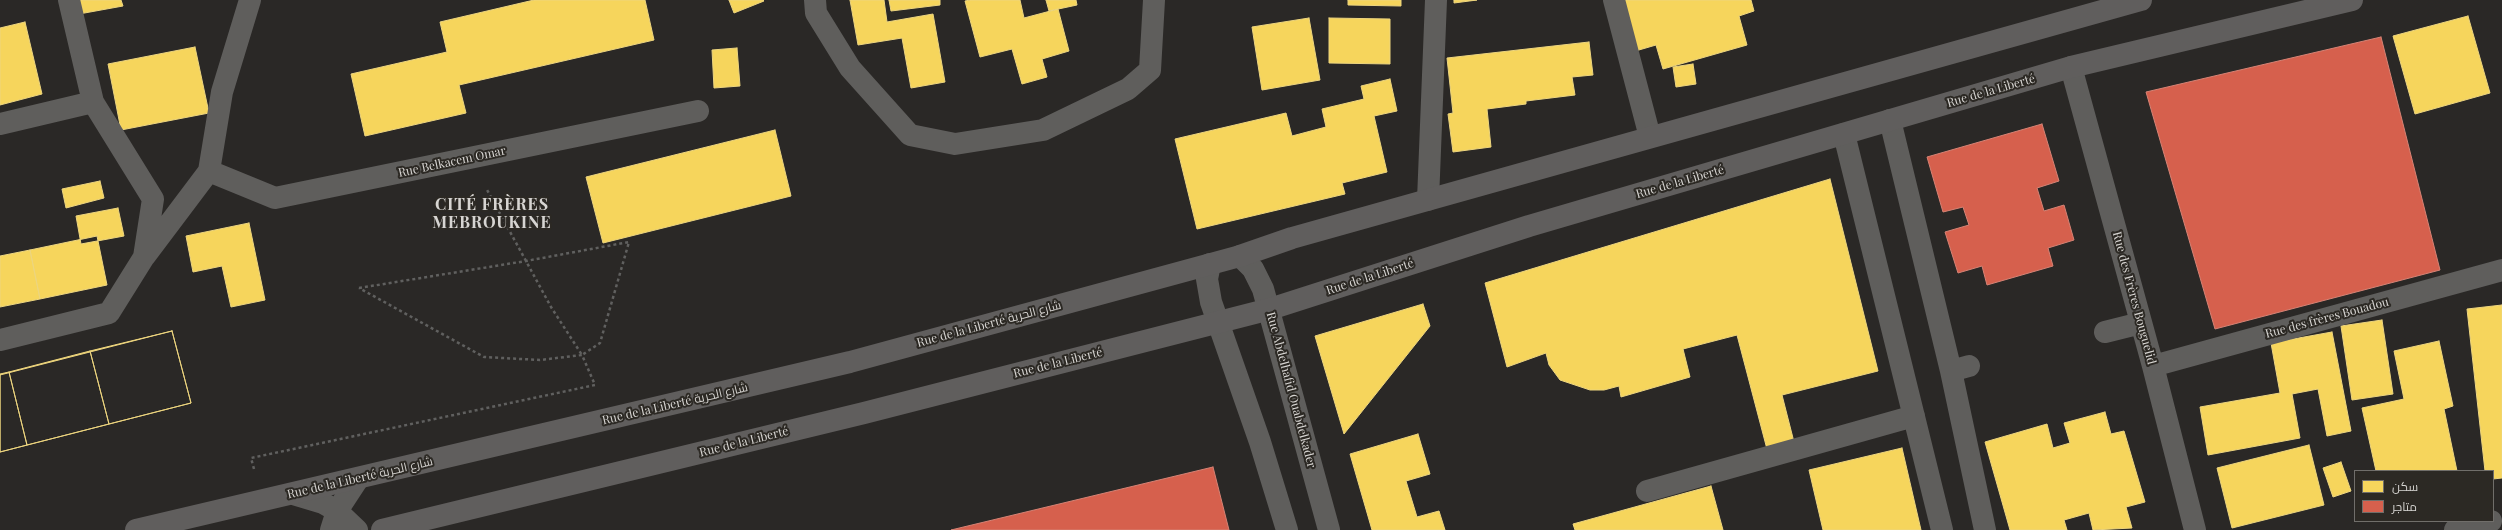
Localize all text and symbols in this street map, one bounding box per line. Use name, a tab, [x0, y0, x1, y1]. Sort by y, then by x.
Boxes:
street label: Rue de la Liberté	[1945, 71, 2037, 111]
street label: Rue Belkacem Omar	[397, 144, 507, 180]
street label: Rue de la Liberté	[1634, 162, 1726, 202]
district label: CITÉ FRÈRES MEBROUKINE	[432, 195, 552, 233]
street label: Rue des Frères Bouguelid	[2109, 230, 2159, 366]
street label: Rue de la Liberté	[1324, 256, 1416, 298]
street label: Rue des frères Bouadou	[2264, 295, 2390, 341]
street label: Rue de la Liberté شارع الحرية	[915, 298, 1063, 350]
street label: Rue Abdelhafid Ouabdelkader	[1263, 310, 1319, 470]
street label: Rue de la Liberté	[1012, 345, 1104, 381]
street label: Rue de la Liberté شارع الحرية	[601, 380, 749, 428]
street label: Rue de la Liberté	[698, 424, 790, 460]
street label: Rue de la Liberté شارع الحرية	[286, 454, 434, 502]
legend	[2354, 470, 2494, 522]
text: سكن	[2392, 478, 2418, 494]
text: متاجر	[2392, 498, 2417, 514]

